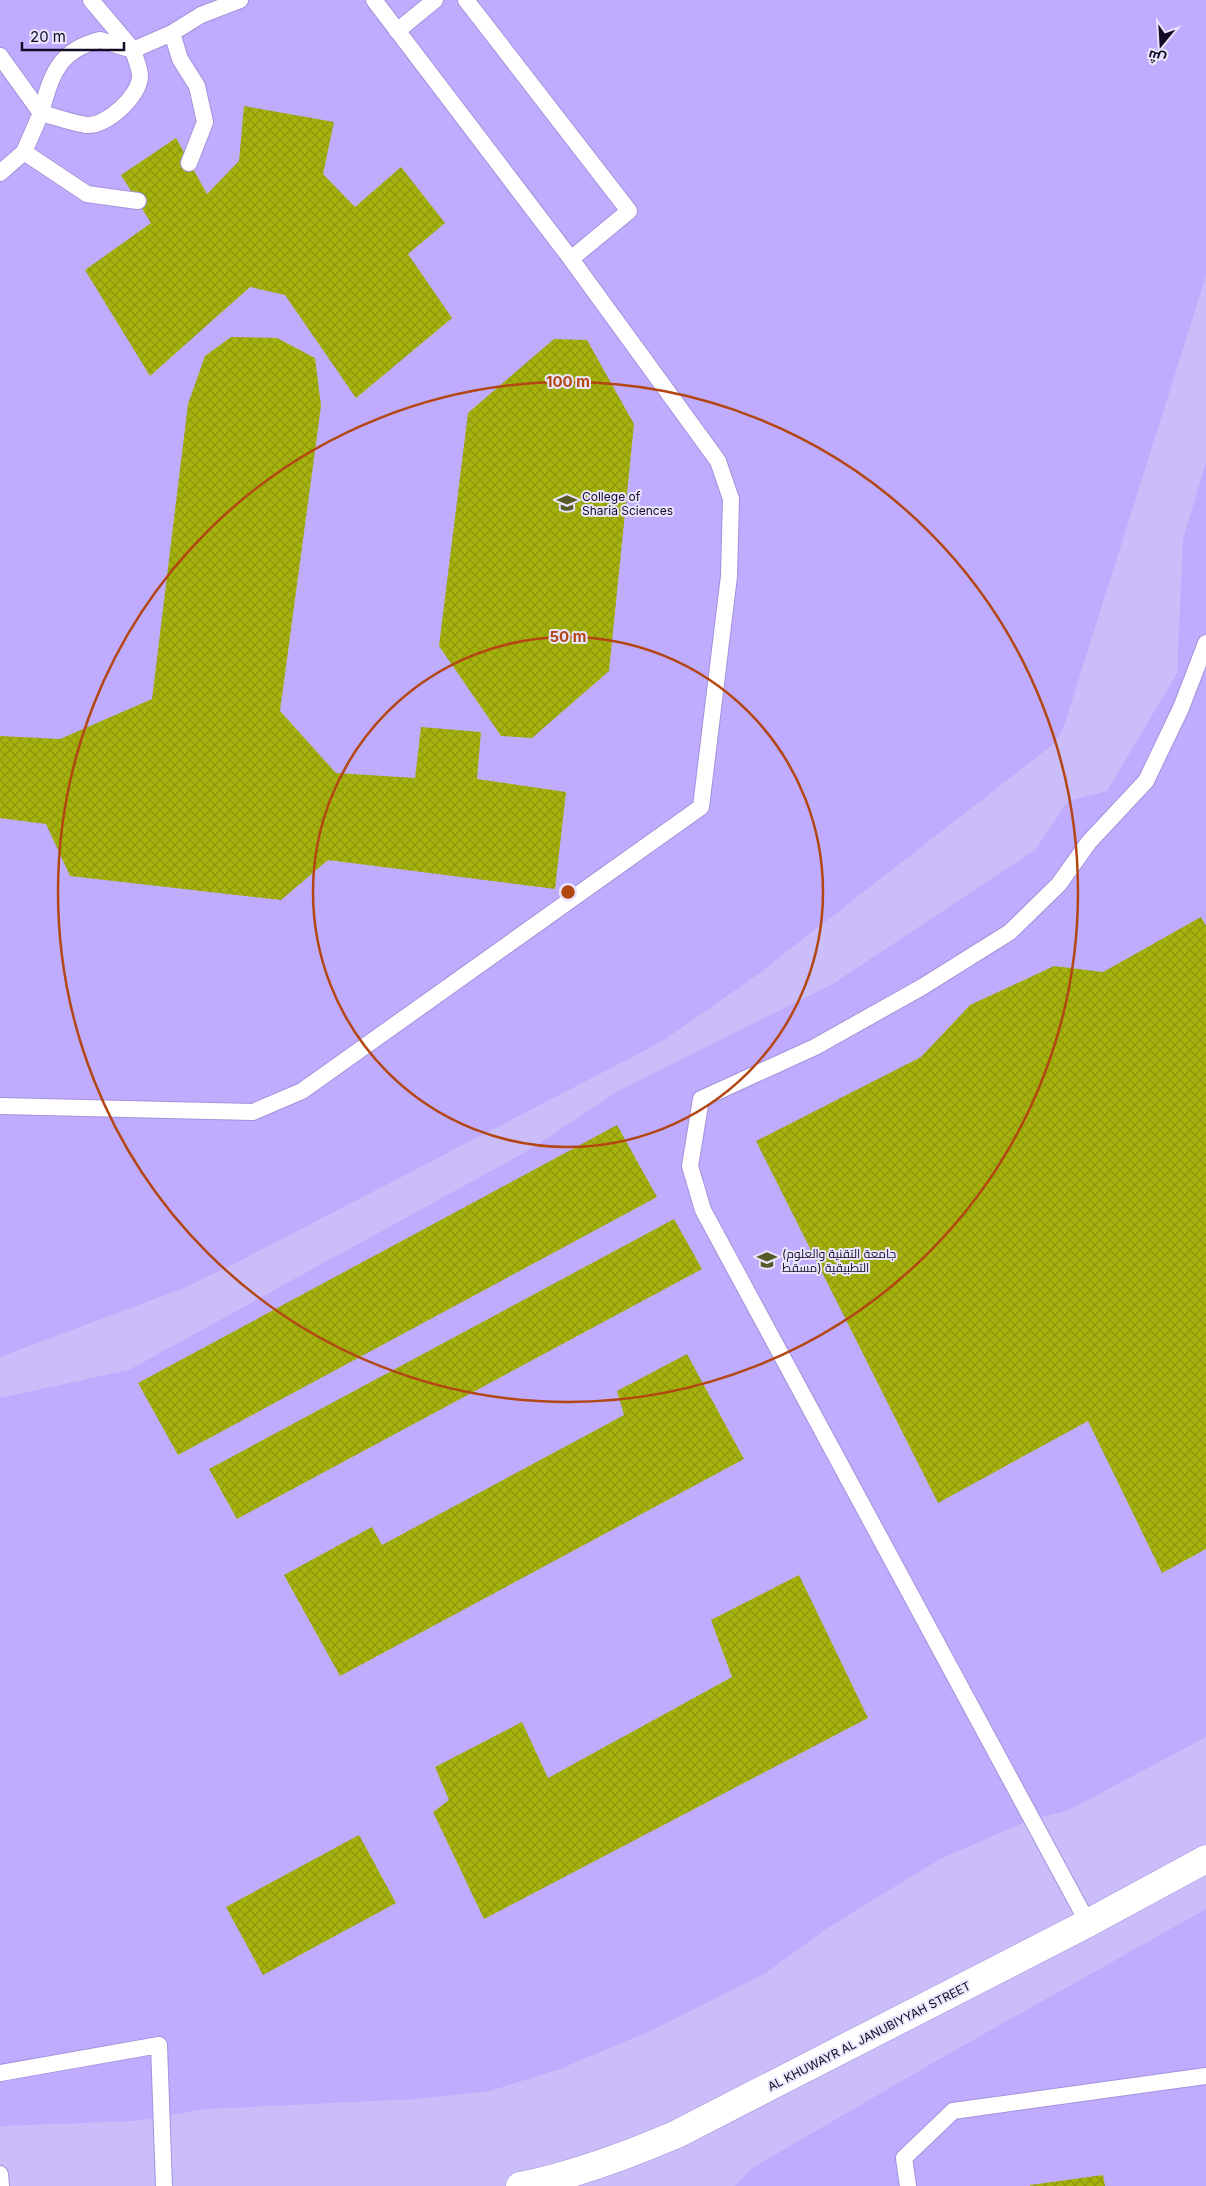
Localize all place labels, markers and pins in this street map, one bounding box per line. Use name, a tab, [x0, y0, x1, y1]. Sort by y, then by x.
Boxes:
place label: College of Sharia Sciences	[582, 489, 673, 518]
school or university icon: College of Sharia Sciences	[556, 492, 578, 514]
centre of rings	[559, 883, 577, 901]
place label: (جامعة التقنية والعلوم التطبيقية (مسقط	[782, 1246, 896, 1275]
school or university icon: (جامعة التقنية والعلوم التطبيقية (مسقط	[756, 1249, 778, 1271]

